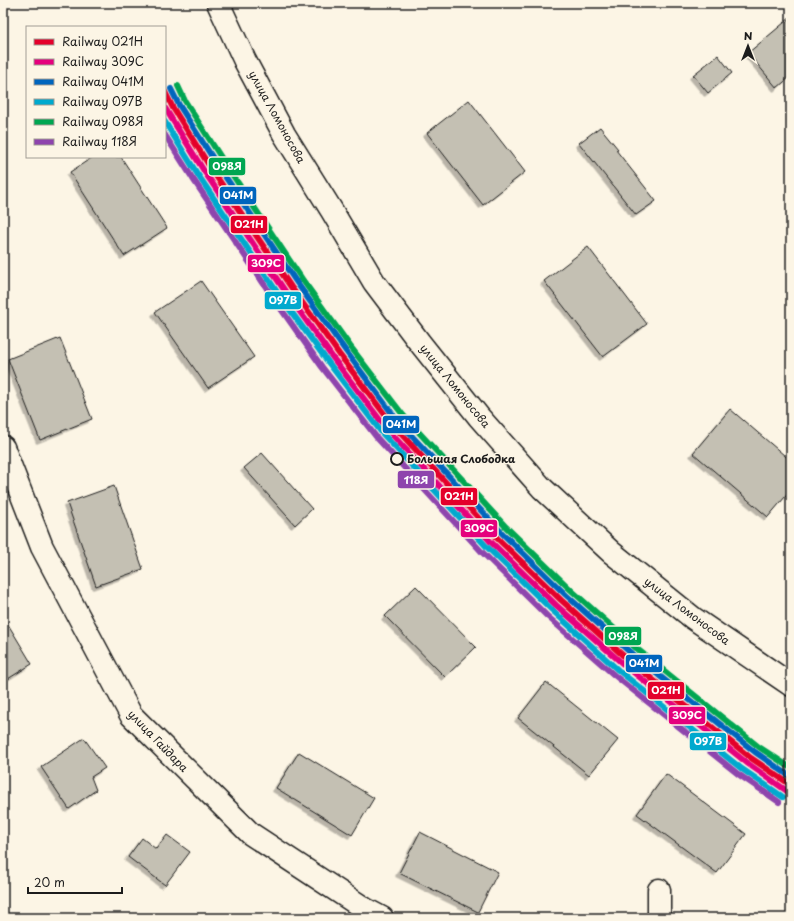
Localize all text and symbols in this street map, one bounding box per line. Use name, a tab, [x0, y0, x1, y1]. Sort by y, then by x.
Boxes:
legend	[26, 26, 166, 158]
north arrow	[728, 26, 768, 66]
text: N	[744, 27, 753, 44]
text: Railway 021Н	[62, 32, 143, 50]
text: Railway 309С	[62, 52, 144, 70]
street label: улица Ломоносова	[245, 67, 310, 166]
text: Railway 041М	[62, 72, 144, 90]
text: Railway 097В	[62, 92, 142, 110]
text: Railway 098Я	[62, 112, 144, 130]
text: Railway 118Я	[62, 132, 137, 150]
line badge: 098Я	[208, 157, 246, 176]
text: 098Я	[212, 157, 242, 174]
line badge: 041М	[219, 186, 257, 205]
text: 041М	[223, 186, 253, 203]
line badge: 021Н	[230, 215, 268, 234]
text: 021Н	[234, 215, 264, 232]
line badge: 309С	[247, 254, 285, 273]
text: 309С	[251, 254, 281, 271]
line badge: 097В	[264, 291, 302, 310]
text: 097В	[269, 291, 298, 308]
street label: улица Ломоносова	[416, 340, 495, 431]
line badge: 041М	[382, 415, 420, 434]
text: 041М	[386, 415, 416, 432]
place label: Большая Слободка	[407, 450, 516, 467]
marker: Большая Слободка	[390, 452, 404, 466]
line badge: 118Я	[397, 470, 435, 489]
text: 118Я	[404, 471, 429, 488]
line badge: 021Н	[440, 487, 478, 506]
text: 021Н	[444, 487, 474, 504]
line badge: 309С	[460, 519, 498, 538]
text: 309С	[464, 519, 494, 536]
street label: улица Ломоносова	[641, 573, 734, 649]
line badge: 098Я	[604, 626, 642, 646]
text: 098Я	[608, 627, 638, 644]
line badge: 041М	[625, 654, 663, 673]
text: 041М	[629, 654, 659, 671]
line badge: 021Н	[647, 681, 685, 700]
text: 021Н	[651, 681, 681, 698]
street label: улица Гайдара	[124, 706, 193, 776]
line badge: 309С	[668, 706, 706, 725]
text: 309С	[672, 706, 702, 723]
line badge: 097В	[689, 732, 727, 751]
text: 097В	[694, 732, 723, 749]
scale bar	[28, 869, 122, 895]
text: 20 m	[34, 873, 65, 891]

